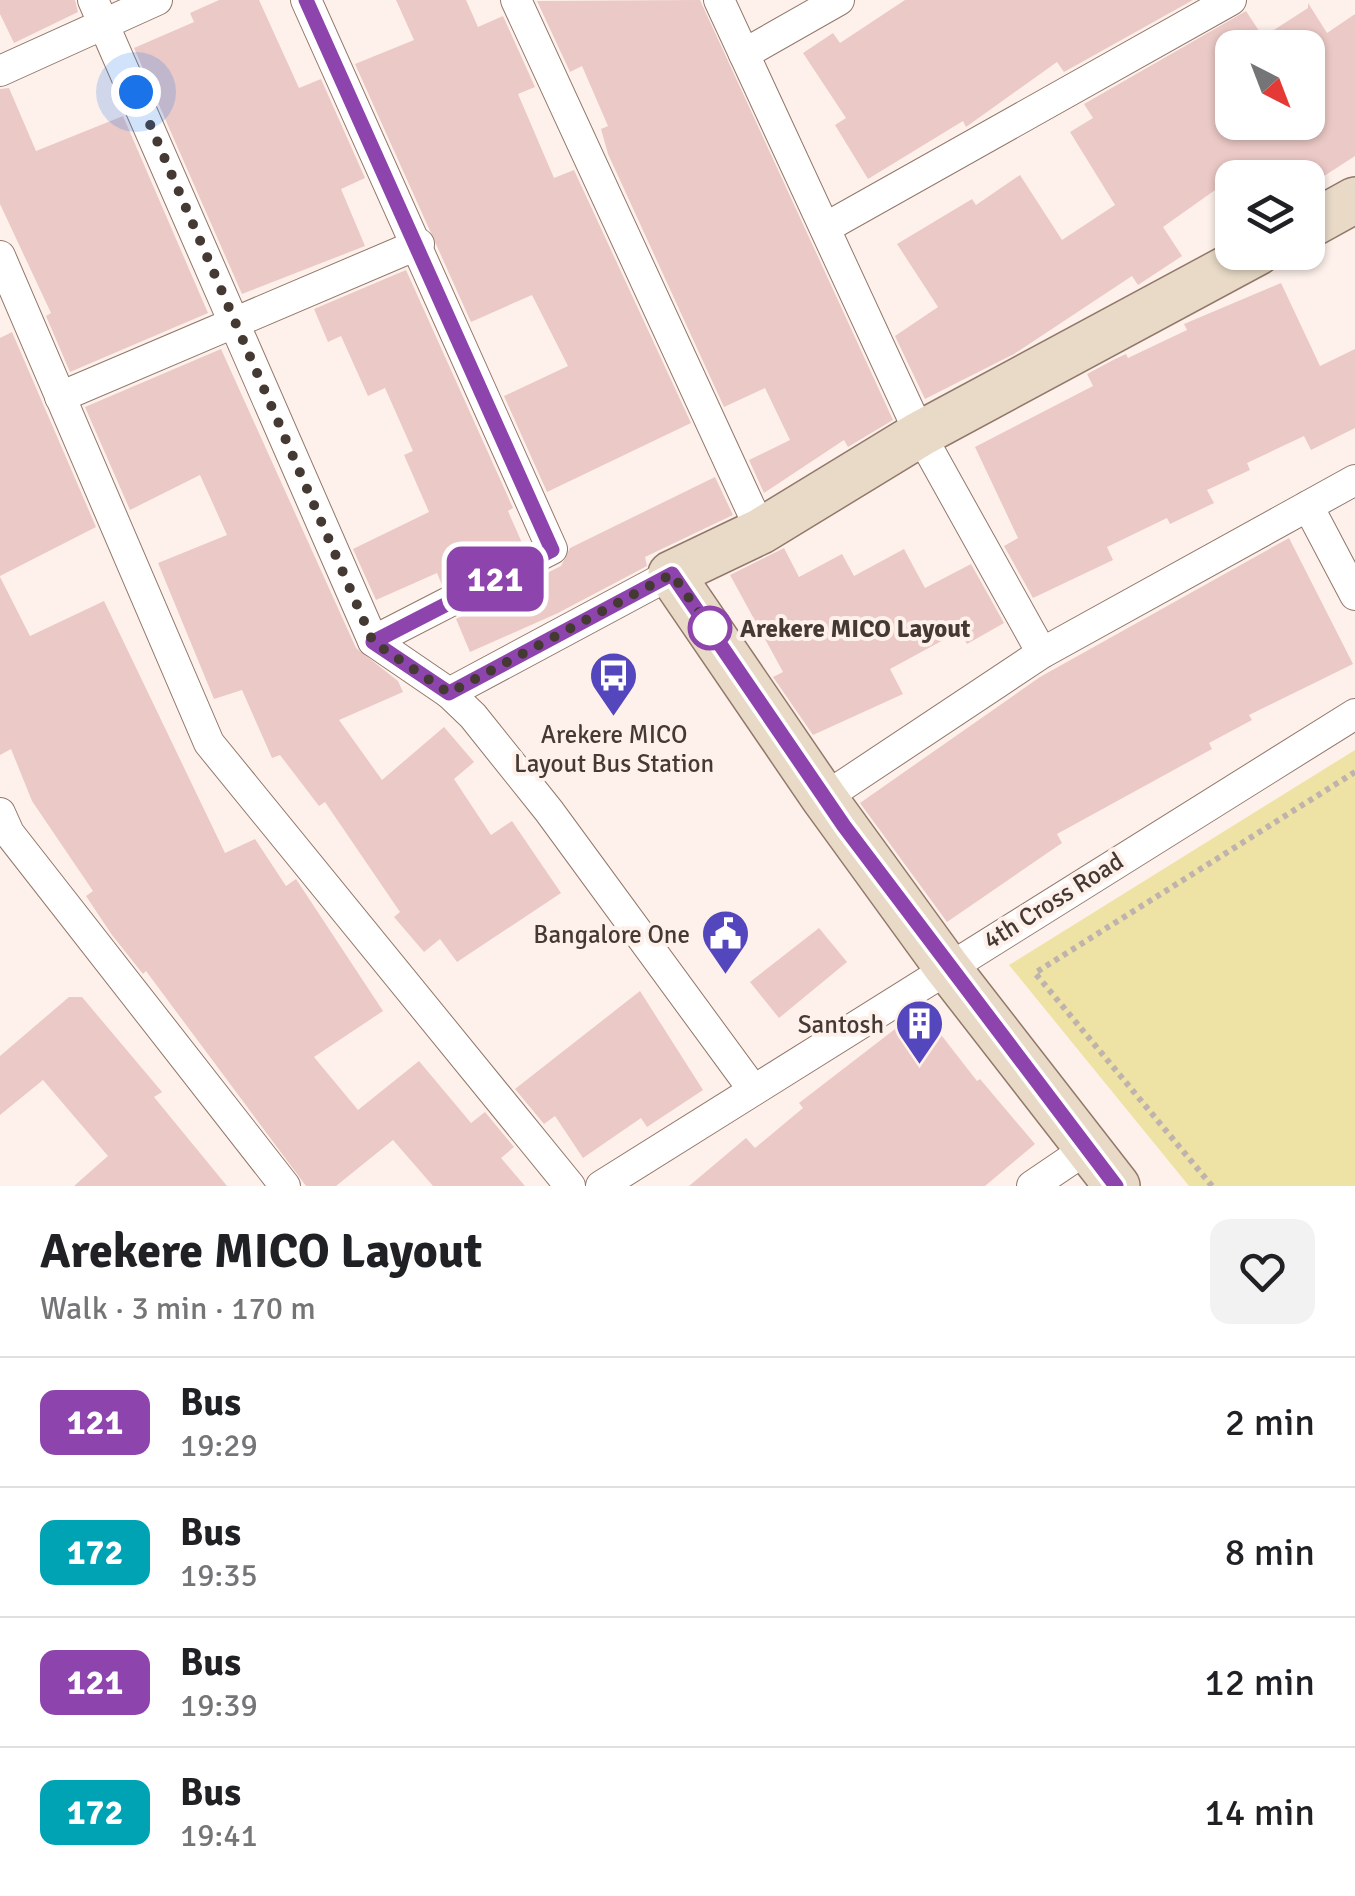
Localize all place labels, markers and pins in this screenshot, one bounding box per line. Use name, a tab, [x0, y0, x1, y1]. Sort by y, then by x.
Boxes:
marker: Arekere MICO Layout	[689, 607, 731, 649]
place label: Arekere MICO Layout	[740, 613, 970, 644]
bus stop icon: Arekere MICO Layout Bus Station	[588, 650, 640, 718]
place label: Arekere MICO Layout Bus Station	[514, 719, 714, 779]
public building icon: Bangalore One	[699, 908, 751, 976]
place label: Bangalore One	[533, 919, 690, 950]
building icon: Santosh	[893, 998, 945, 1066]
place label: Santosh	[798, 1009, 884, 1040]

